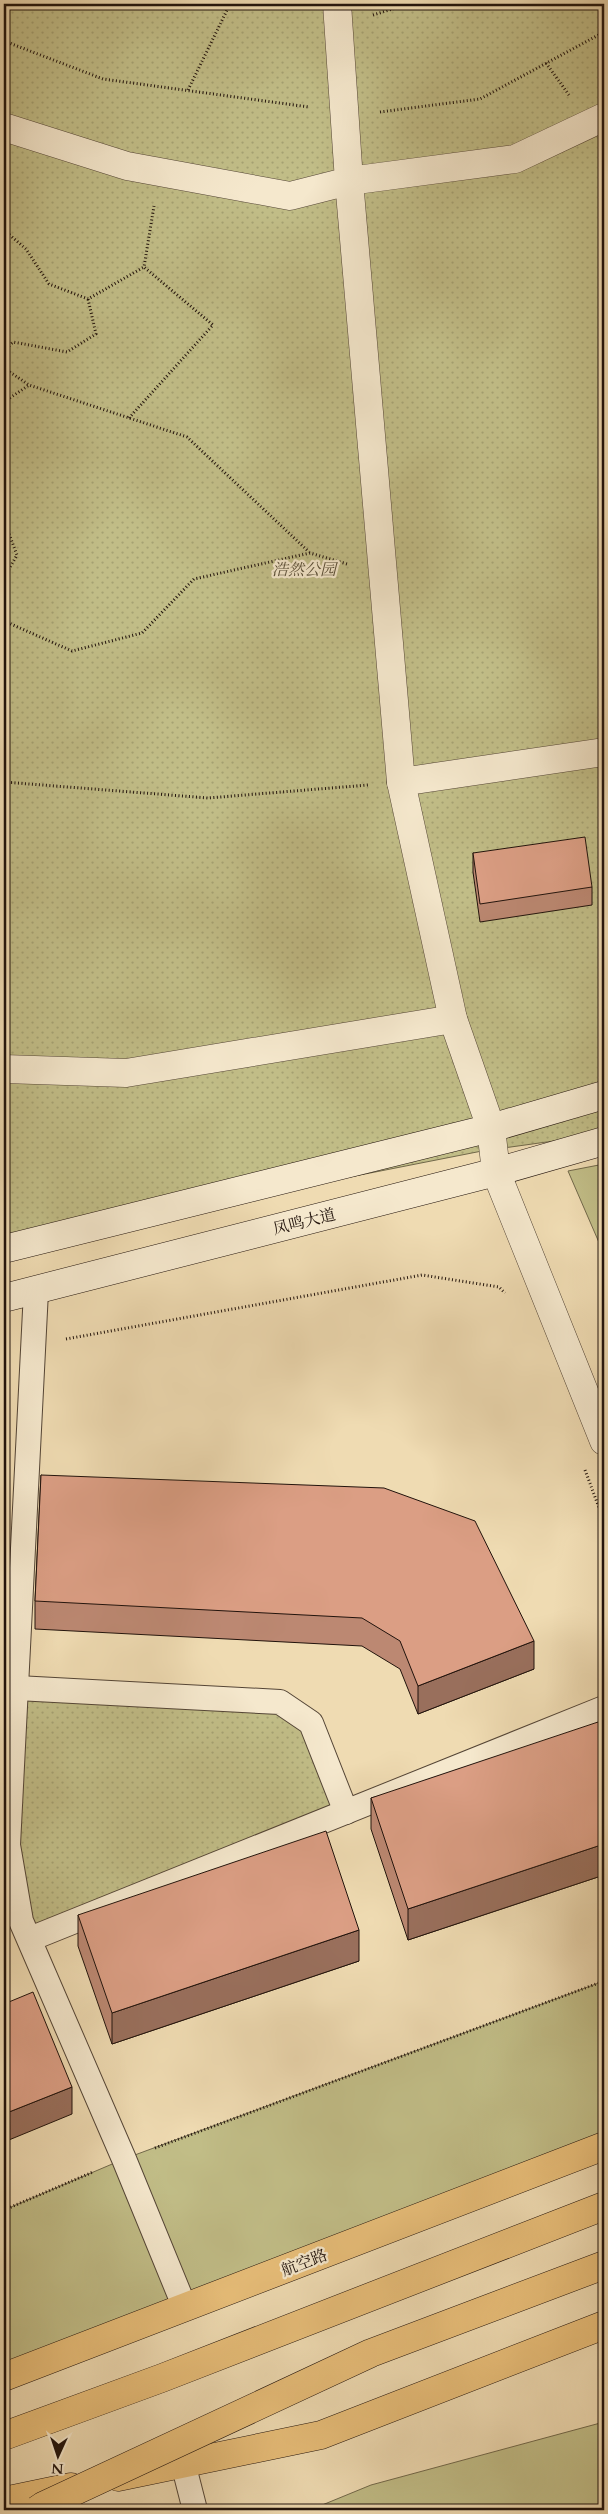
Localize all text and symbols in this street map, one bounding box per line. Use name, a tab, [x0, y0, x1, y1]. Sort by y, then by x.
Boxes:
park label: 浩然公园	[272, 559, 339, 581]
street label: 凤鸣大道	[271, 1204, 338, 1240]
street label: 航空路	[278, 2244, 331, 2282]
north arrow	[32, 2432, 82, 2482]
text: N	[51, 2459, 64, 2478]

